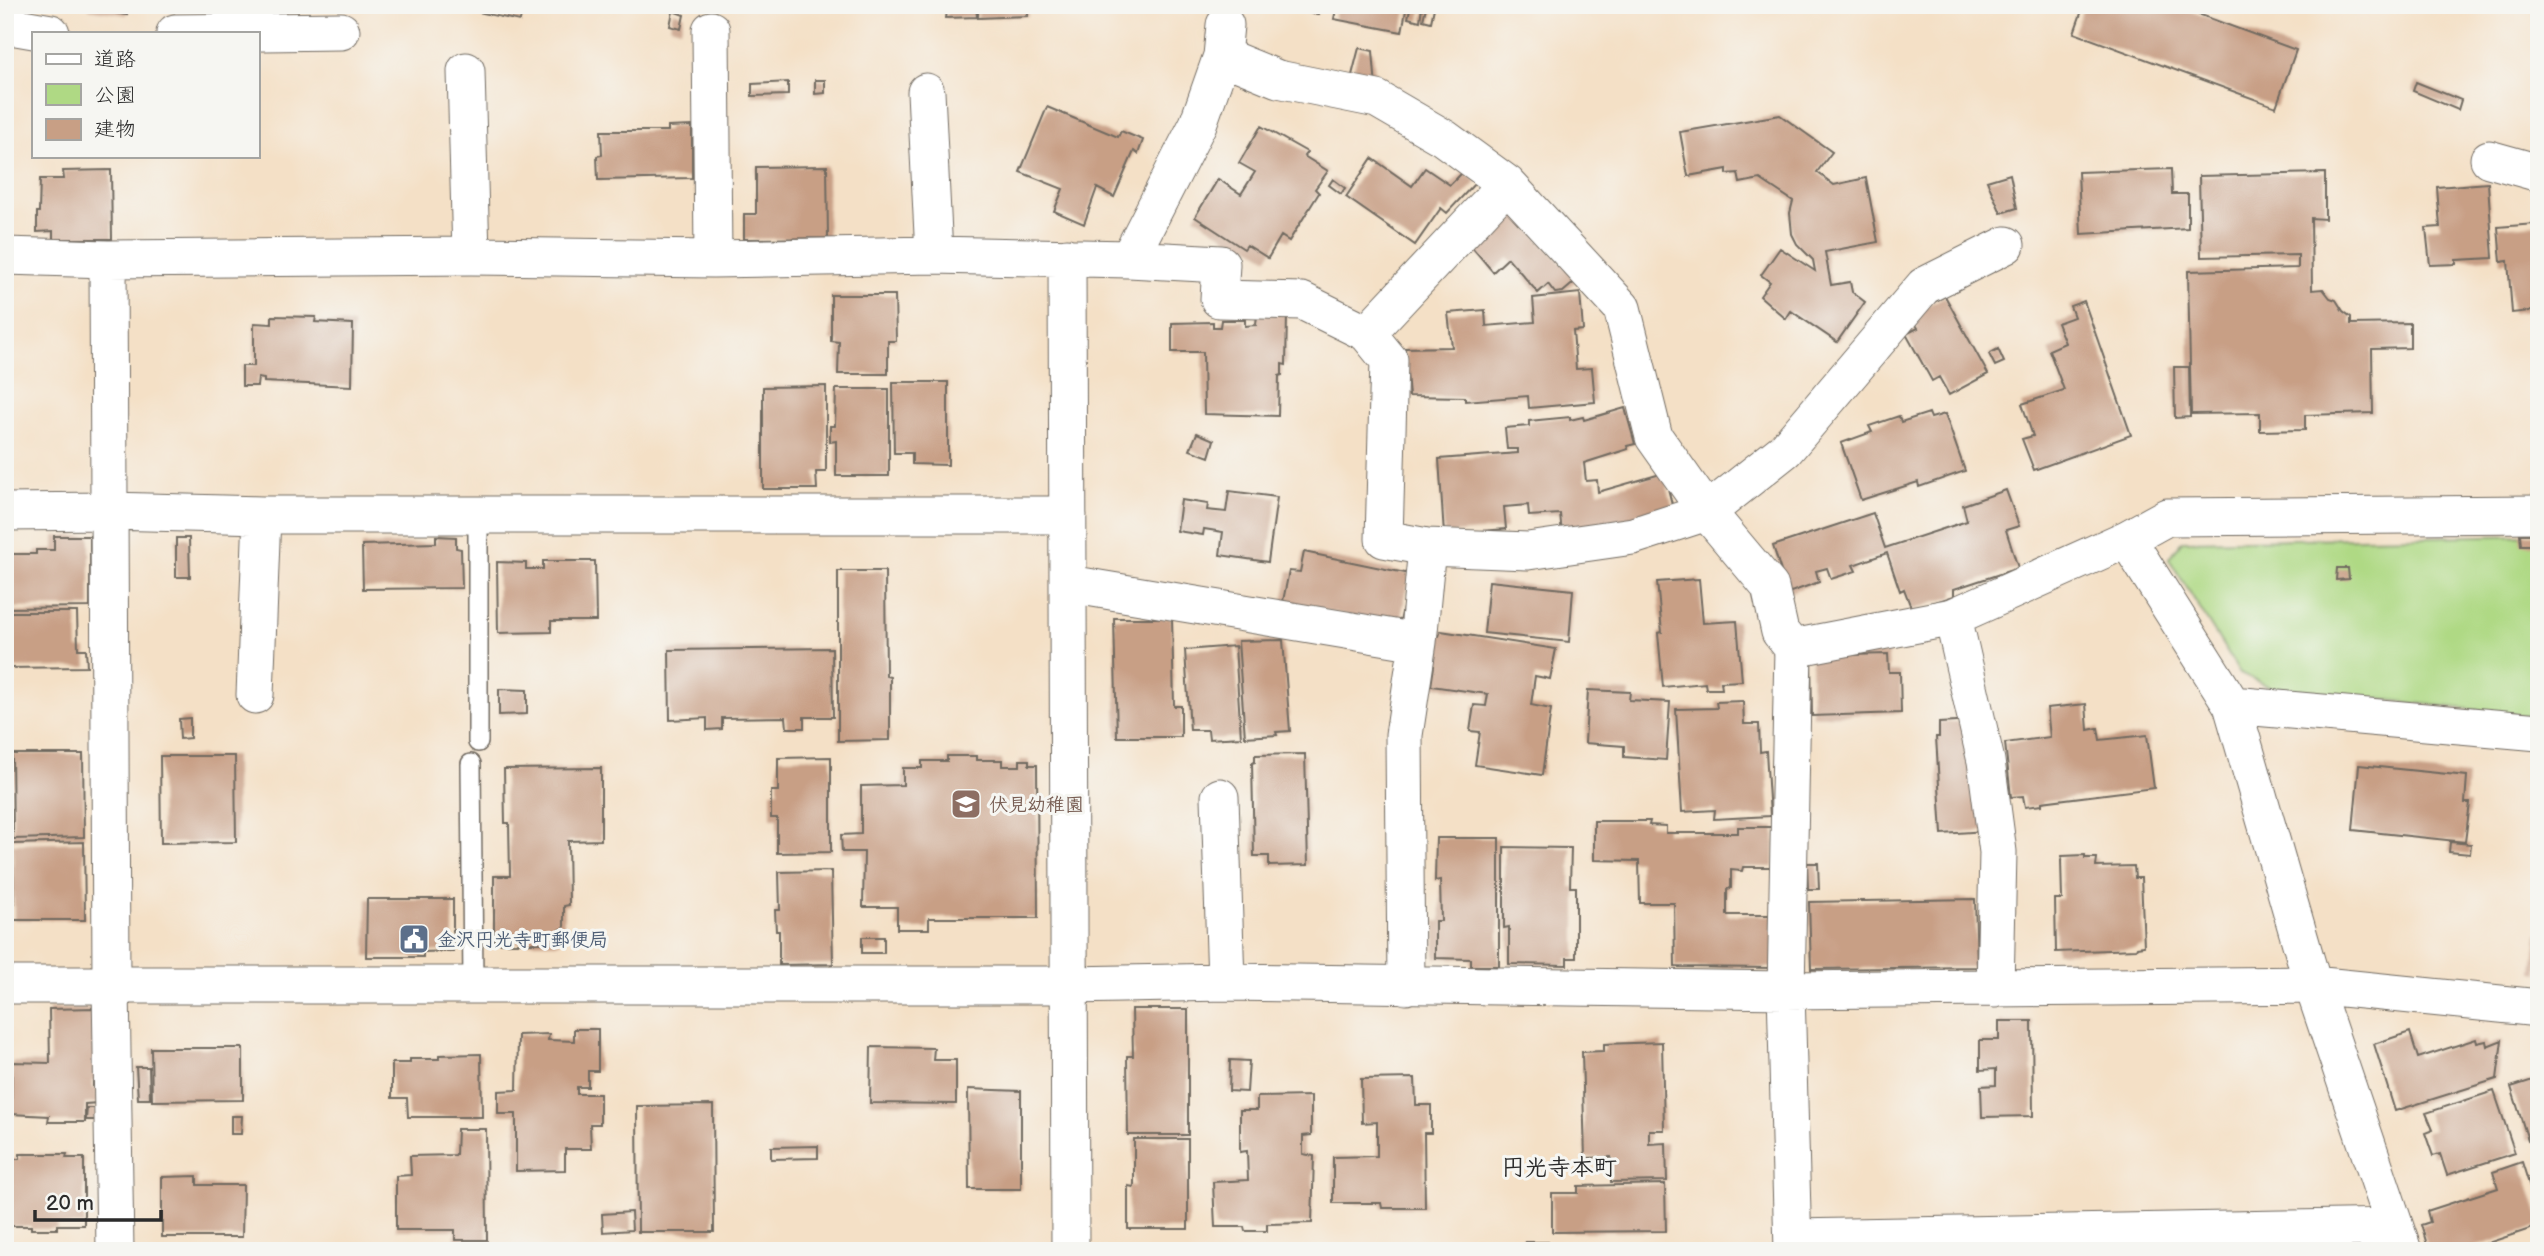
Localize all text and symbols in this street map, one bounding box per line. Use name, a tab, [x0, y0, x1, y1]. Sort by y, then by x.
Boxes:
legend	[32, 32, 259, 158]
text: 道路	[94, 47, 136, 72]
text: 公園	[94, 83, 136, 108]
text: 建物	[94, 117, 136, 142]
school or university icon: 伏見幼稚園	[949, 787, 983, 821]
place label: 伏見幼稚園	[989, 794, 1084, 817]
public building icon: 金沢円光寺町郵便局	[397, 922, 431, 956]
place label: 金沢円光寺町郵便局	[437, 929, 608, 952]
district label: 円光寺本町	[1502, 1154, 1617, 1182]
scale bar	[35, 1179, 161, 1223]
text: 20 m	[46, 1191, 94, 1216]

